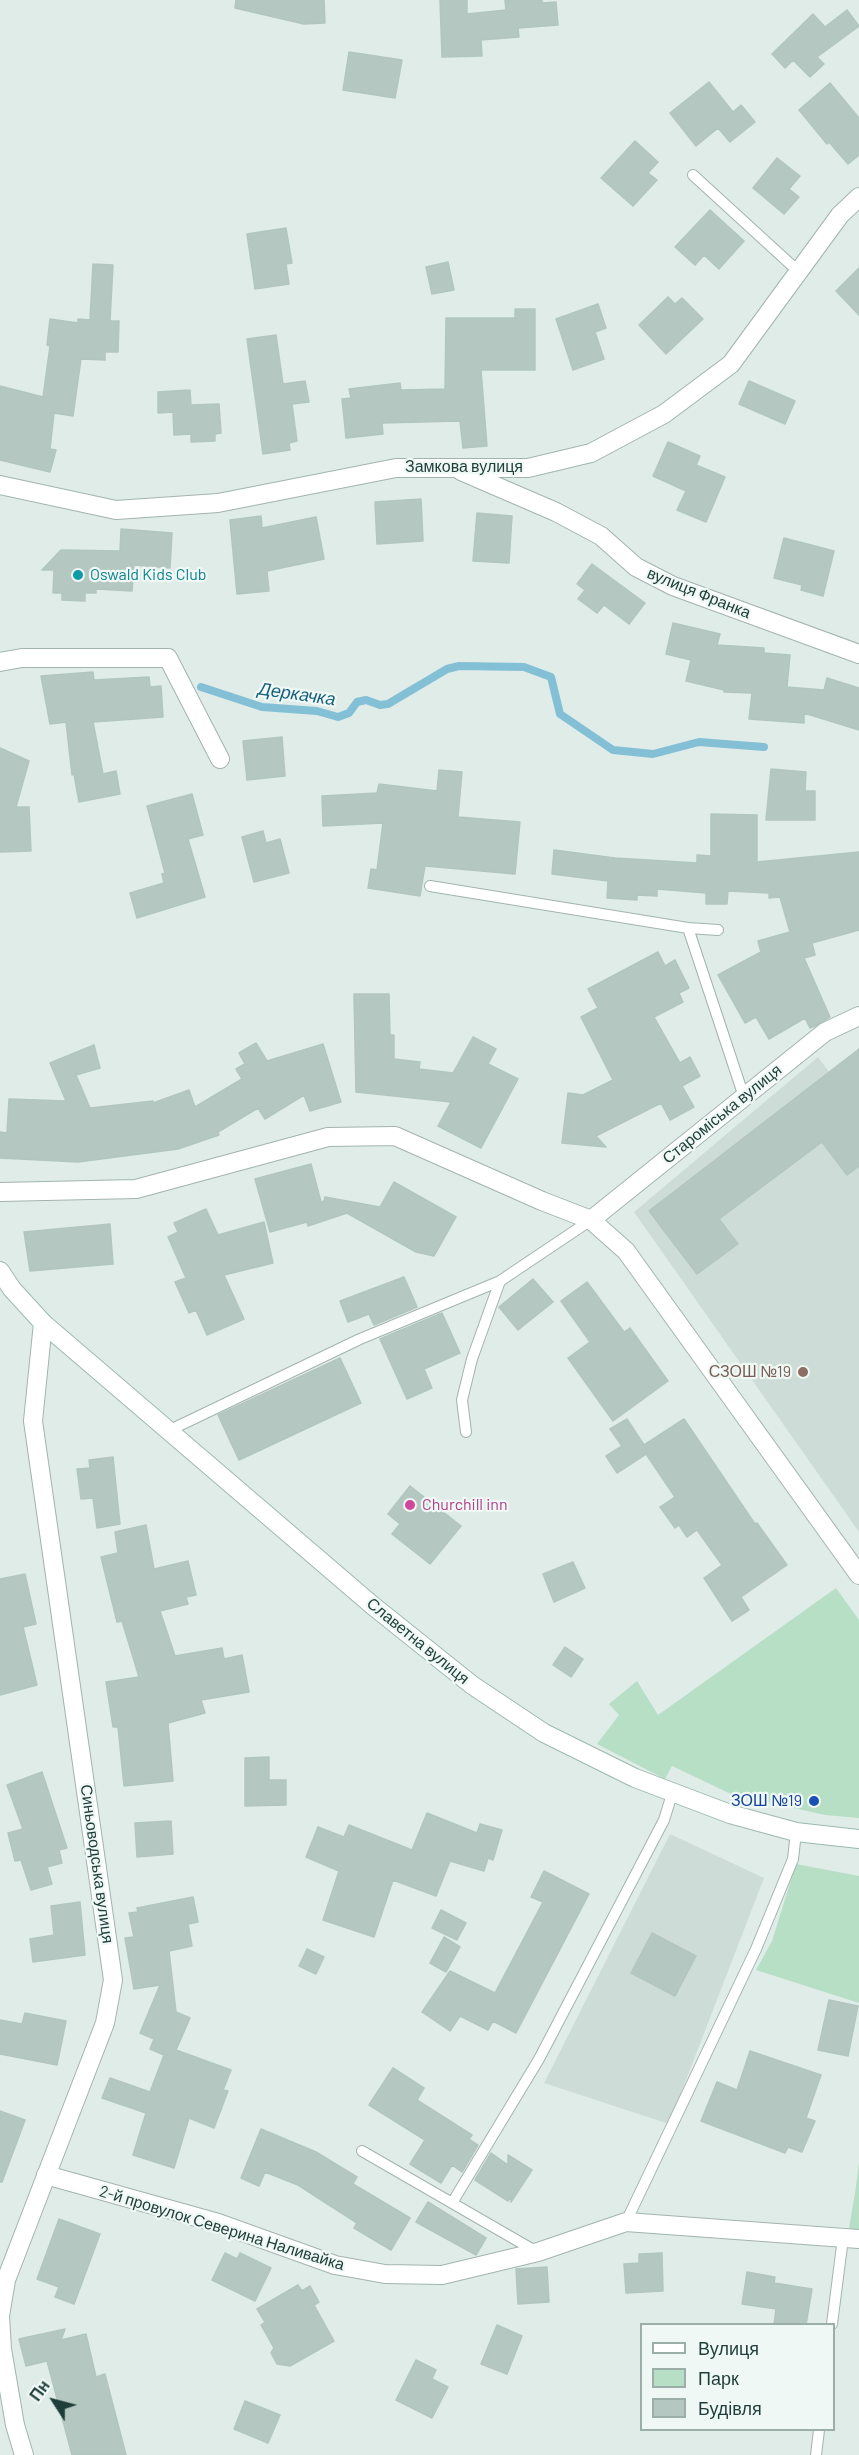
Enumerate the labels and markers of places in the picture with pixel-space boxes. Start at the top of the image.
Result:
place label: Oswald Kids Club [90,565,206,585]
marker: Oswald Kids Club [71,568,85,582]
place label: СЗОШ №19 [709,1362,791,1382]
marker: СЗОШ №19 [796,1365,810,1379]
place label: Churchill inn [422,1495,508,1515]
marker: Churchill inn [403,1498,417,1512]
place label: ЗОШ №19 [731,1791,802,1811]
marker: ЗОШ №19 [807,1794,821,1808]

